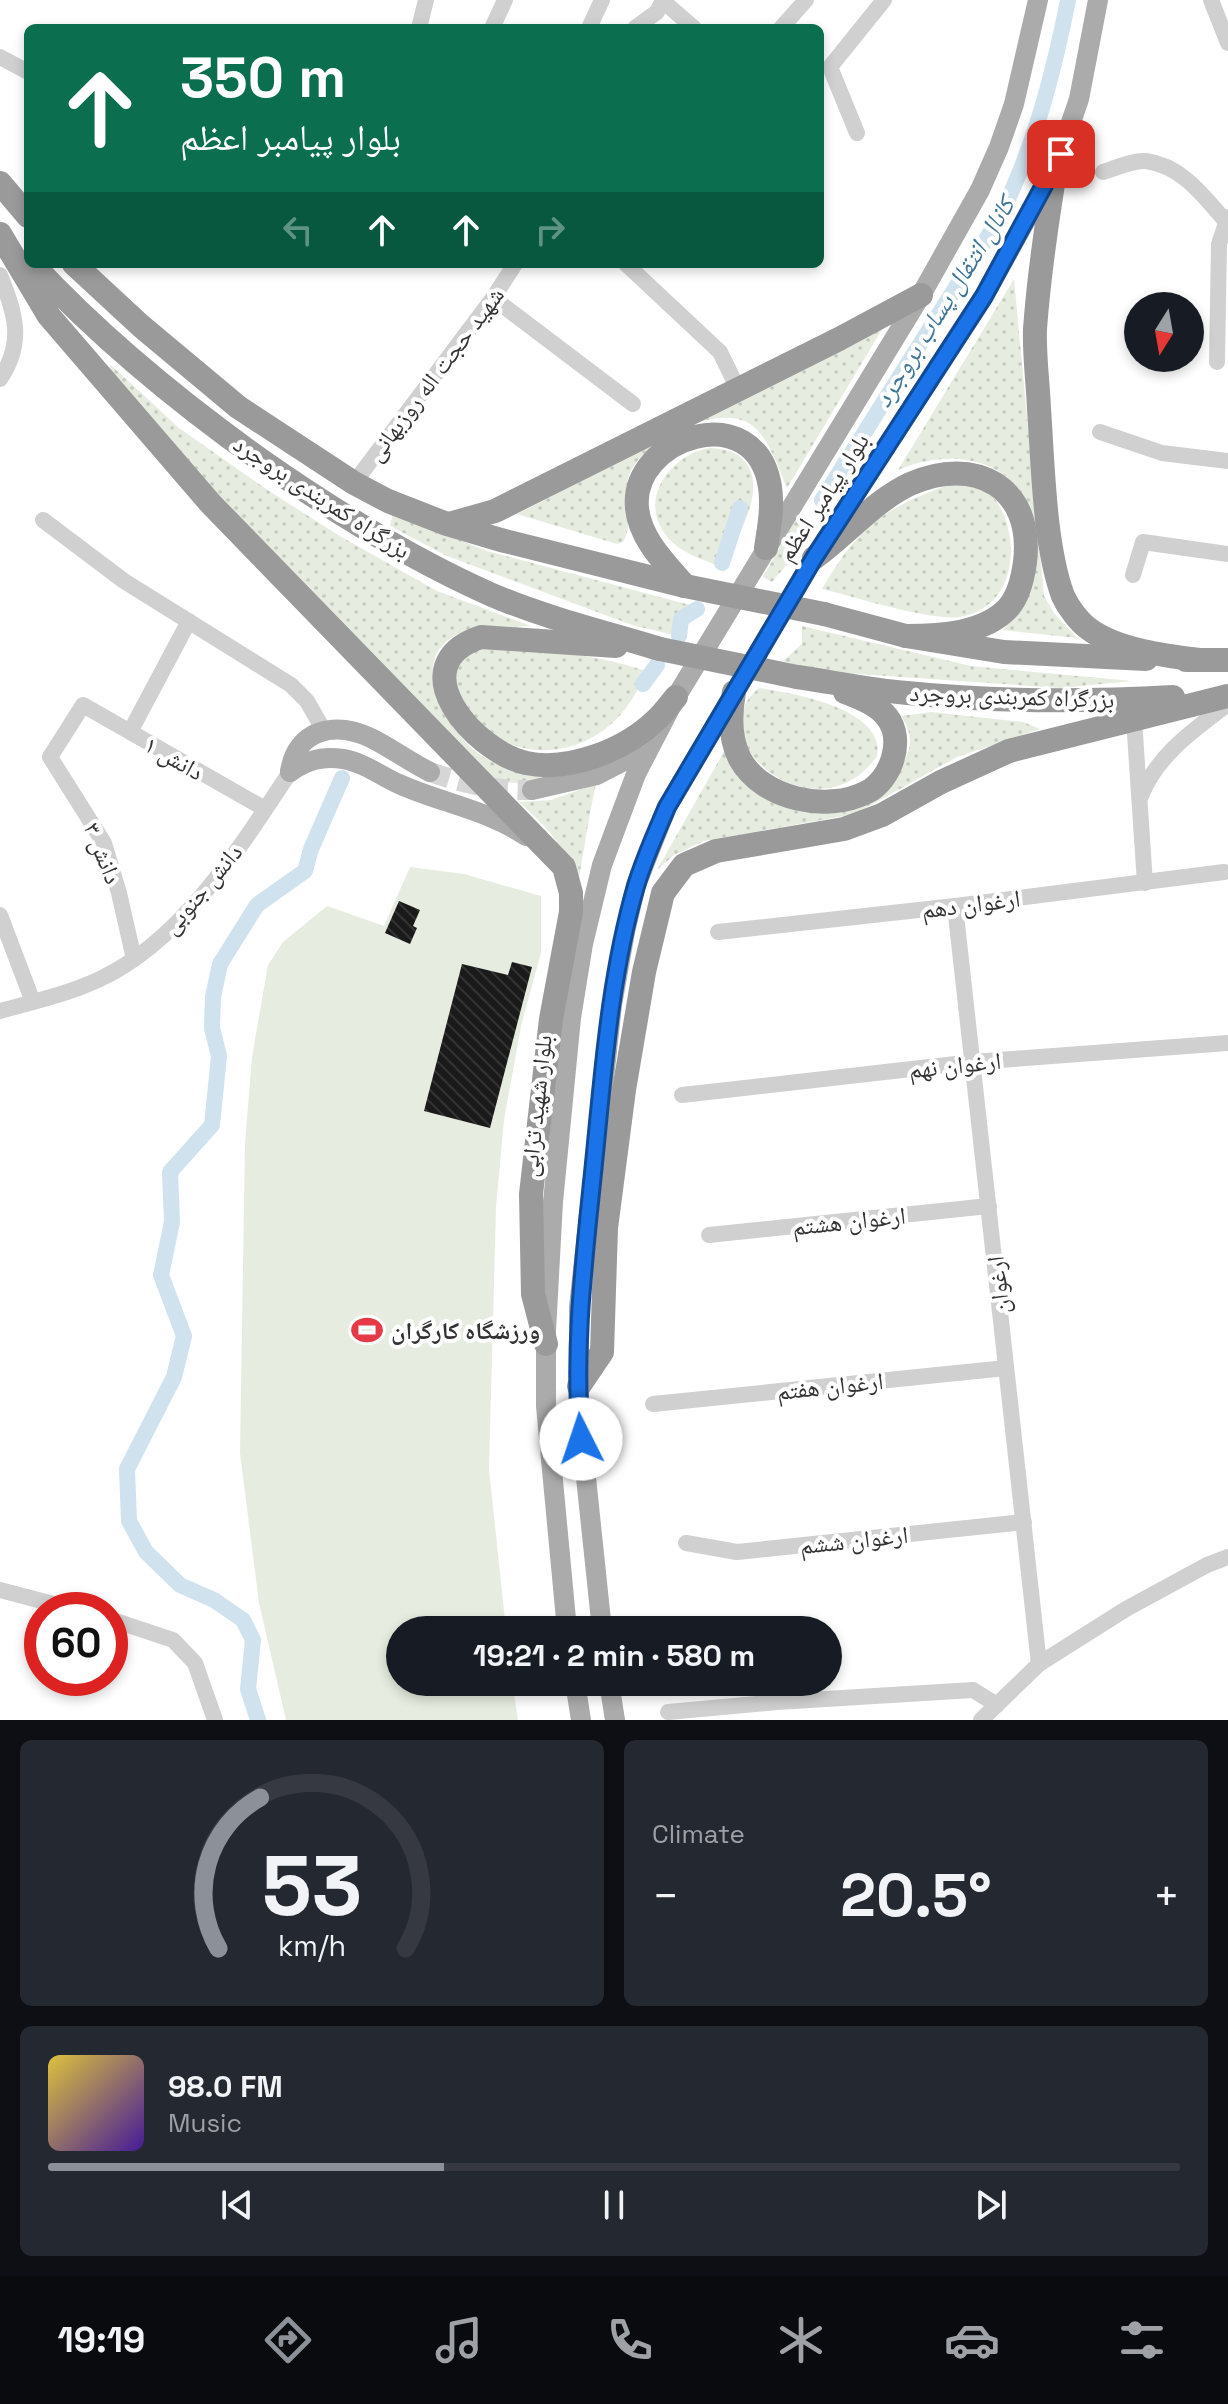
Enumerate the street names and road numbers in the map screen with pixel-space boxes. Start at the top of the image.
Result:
street label: شهید حجت اله روزبهانی [359,281,511,467]
street label: بلوار پیامبر اعظم [770,427,877,568]
street label: بزرگراه کمربندی بروجرد [228,428,416,566]
street label: بزرگراه کمربندی بروجرد [909,677,1115,715]
street label: دانش ۱ [139,729,209,787]
street label: دانش ۳ [77,818,129,888]
street label: دانش جنوبی [155,837,249,941]
street label: ارغوان دهم [920,883,1022,926]
street label: بلوار شهید ترابی [513,1033,559,1179]
street label: ارغوان نهم [907,1045,1003,1086]
street label: ارغوان هشتم [791,1200,907,1243]
street label: ارغوان [980,1254,1016,1316]
street label: ارغوان هفتم [775,1365,885,1408]
street label: ارغوان ششم [798,1519,910,1562]

